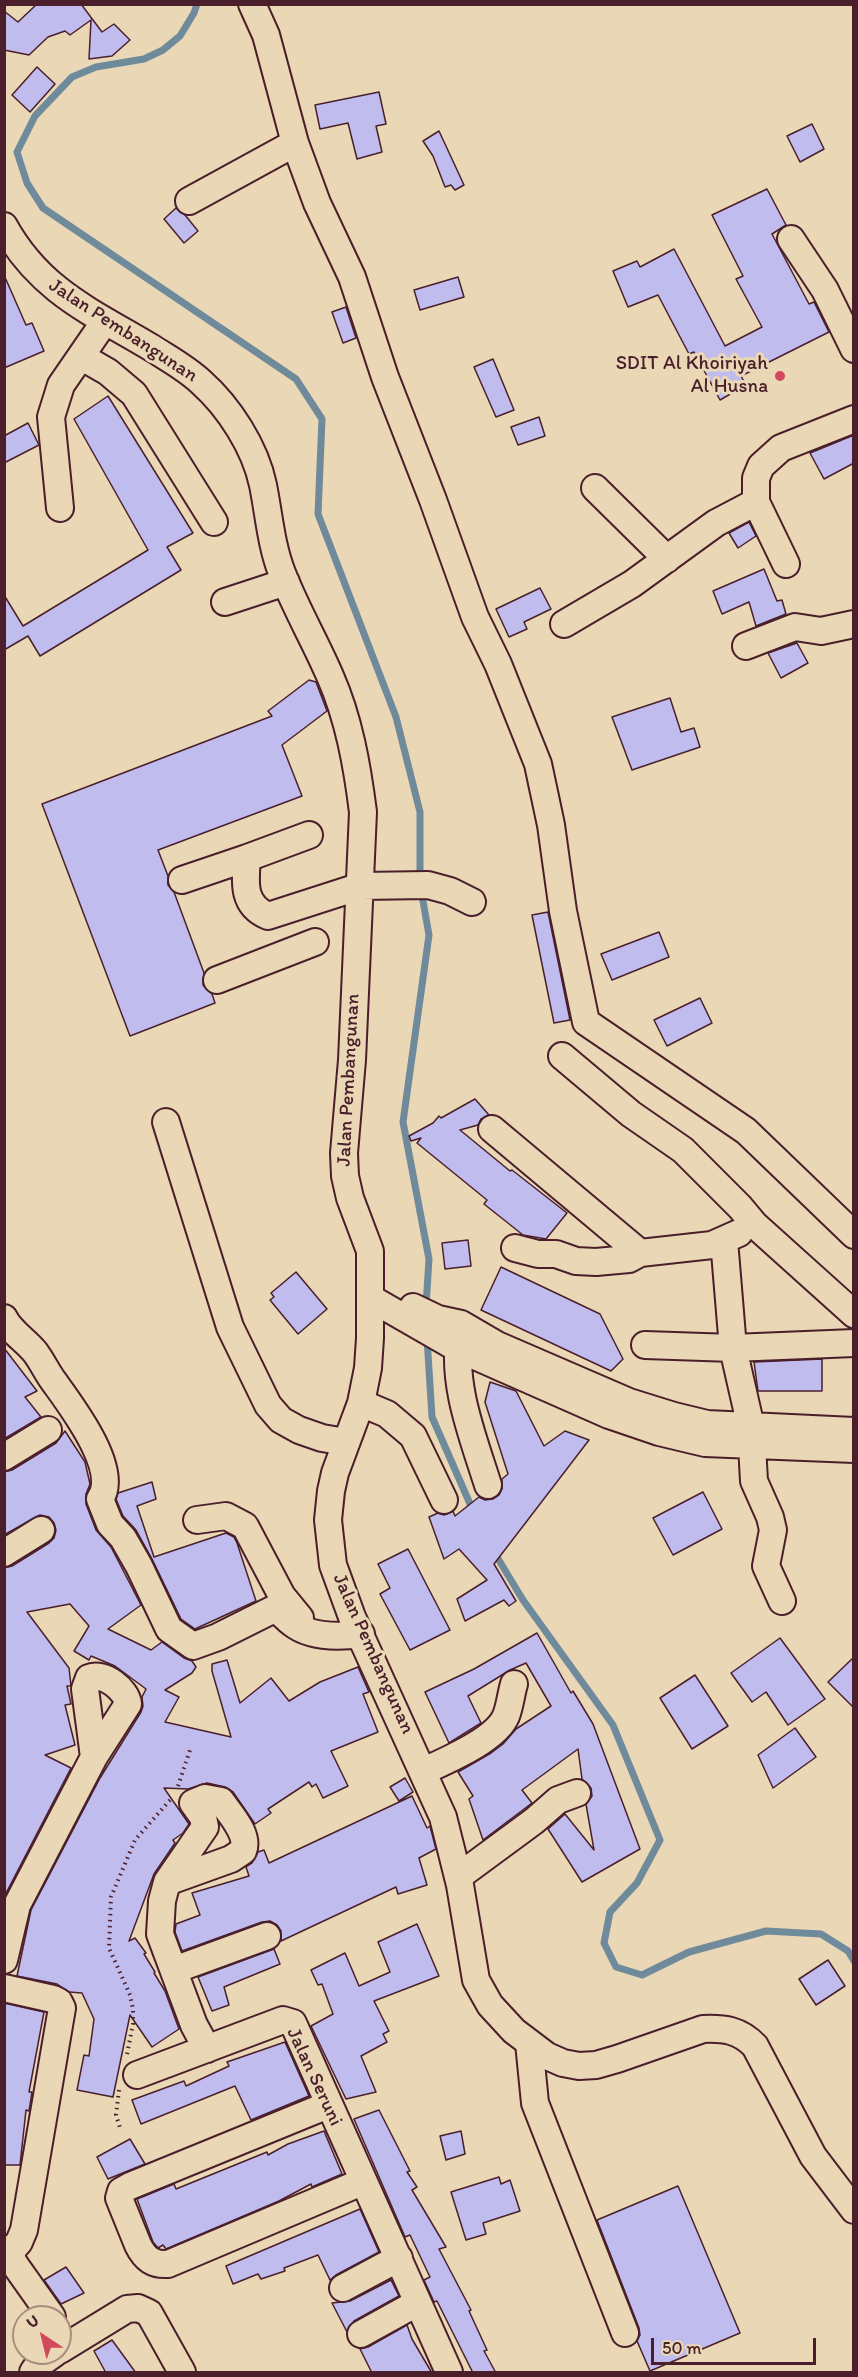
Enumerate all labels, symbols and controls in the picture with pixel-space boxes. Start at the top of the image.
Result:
street label: Jalan Pembangunan [44,274,202,388]
place label: SDIT Al Khoiriyah Al Husna [616,352,768,399]
marker: SDIT Al Khoiriyah Al Husna [773,369,787,383]
street label: Jalan Pembangunan [332,993,366,1167]
street label: Jalan Pembangunan [327,1570,419,1738]
street label: Jalan Seruni [281,2024,347,2130]
north arrow [12,2305,72,2365]
text: U [23,2311,42,2332]
scale bar [654,2326,819,2364]
text: 50 m [662,2337,702,2359]

